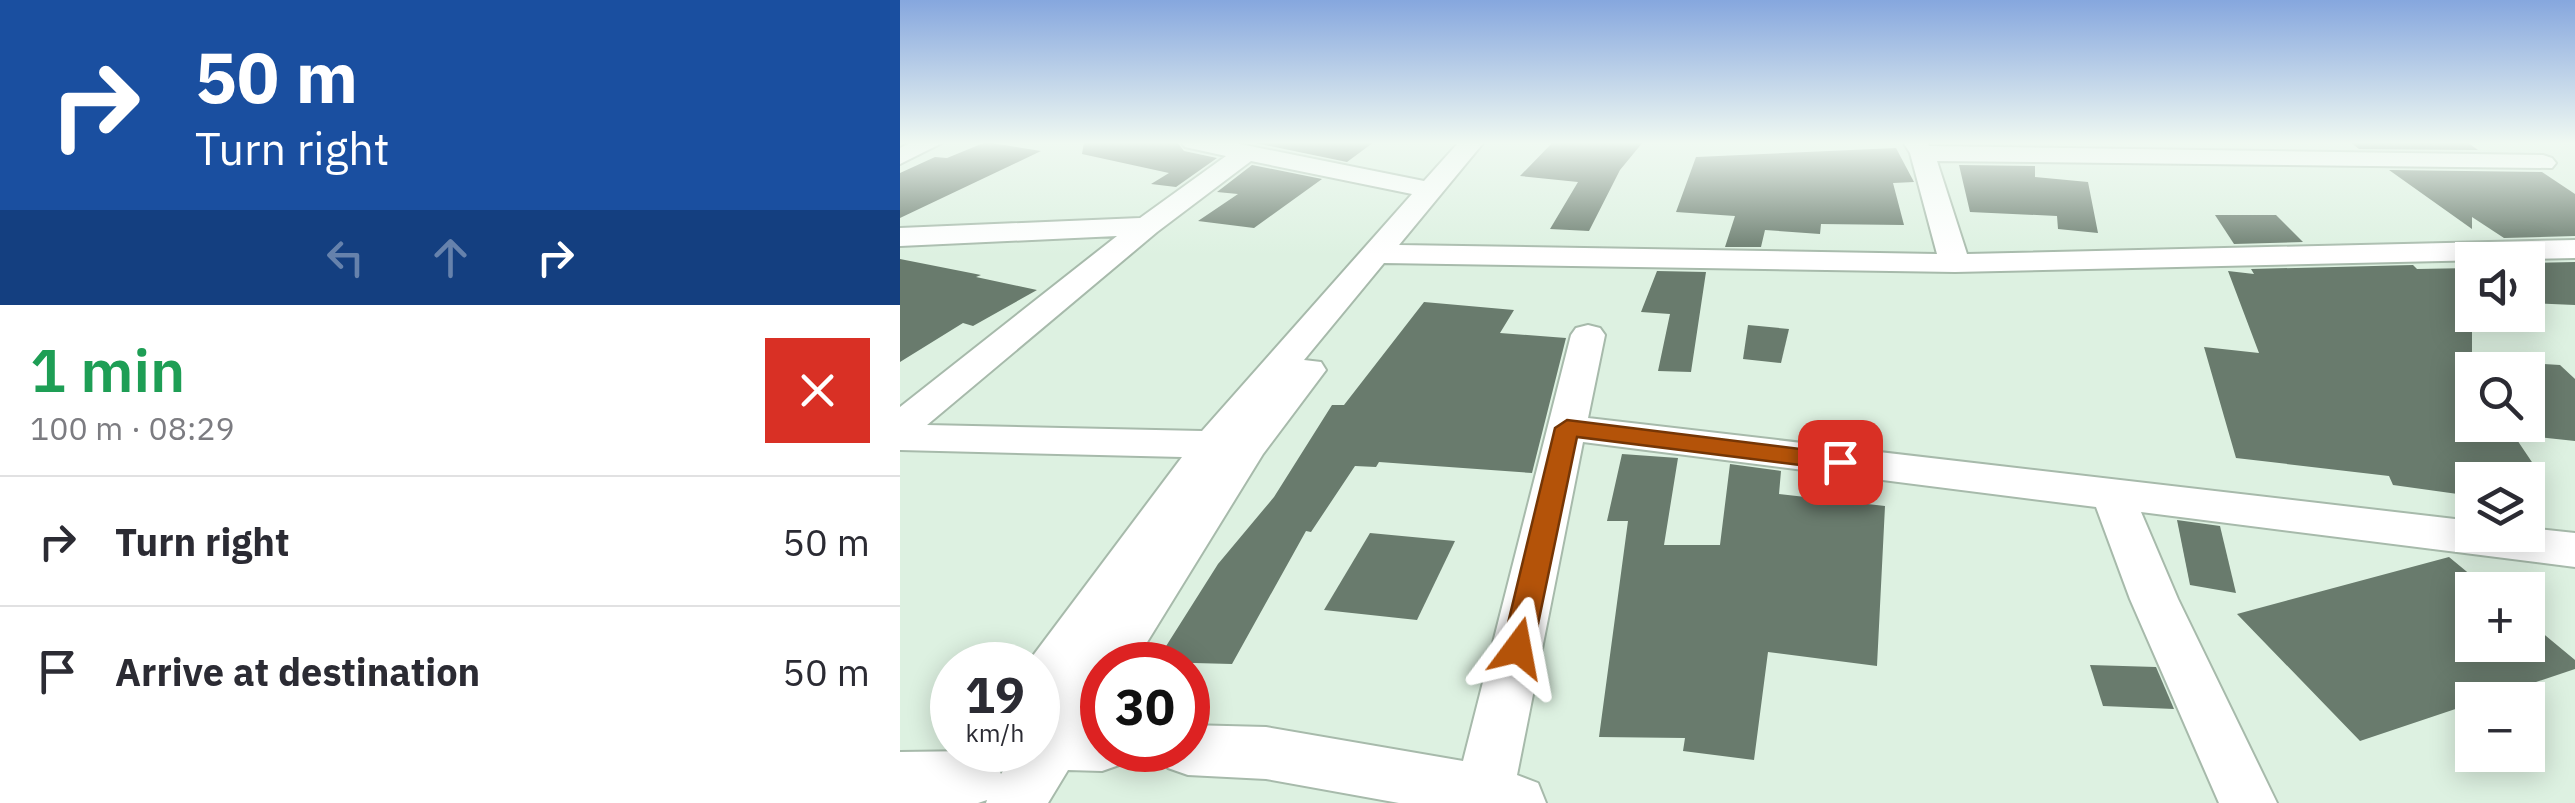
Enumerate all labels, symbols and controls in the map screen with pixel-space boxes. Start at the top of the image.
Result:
text: 50 m [195,31,358,122]
icon: right [30,40,160,170]
text: Turn right [195,119,390,177]
icon: left [318,230,373,285]
icon: ahead [423,230,478,285]
icon: right [528,230,583,285]
map controls [2455,242,2545,772]
button: sound [2455,242,2545,332]
text: 1 min [30,330,185,409]
button: close [765,338,870,443]
button: search [2455,352,2545,442]
text: 100 m · 08:29 [30,407,235,449]
pin [1798,420,1883,505]
icon: arrive [1813,435,1868,490]
button: layers [2455,462,2545,552]
icon: right [30,514,85,569]
text: Turn right [115,517,290,566]
text: 50 m [782,517,870,566]
button: + [2455,572,2545,662]
position arrow [1466,596,1570,700]
speed limit sign: 30 [1080,642,1210,772]
icon: arrive [30,644,85,699]
text: Arrive at destination [115,647,480,696]
text: 50 m [782,647,870,696]
text: 19 [965,662,1025,727]
button: − [2455,682,2545,772]
text: km/h [966,716,1024,749]

